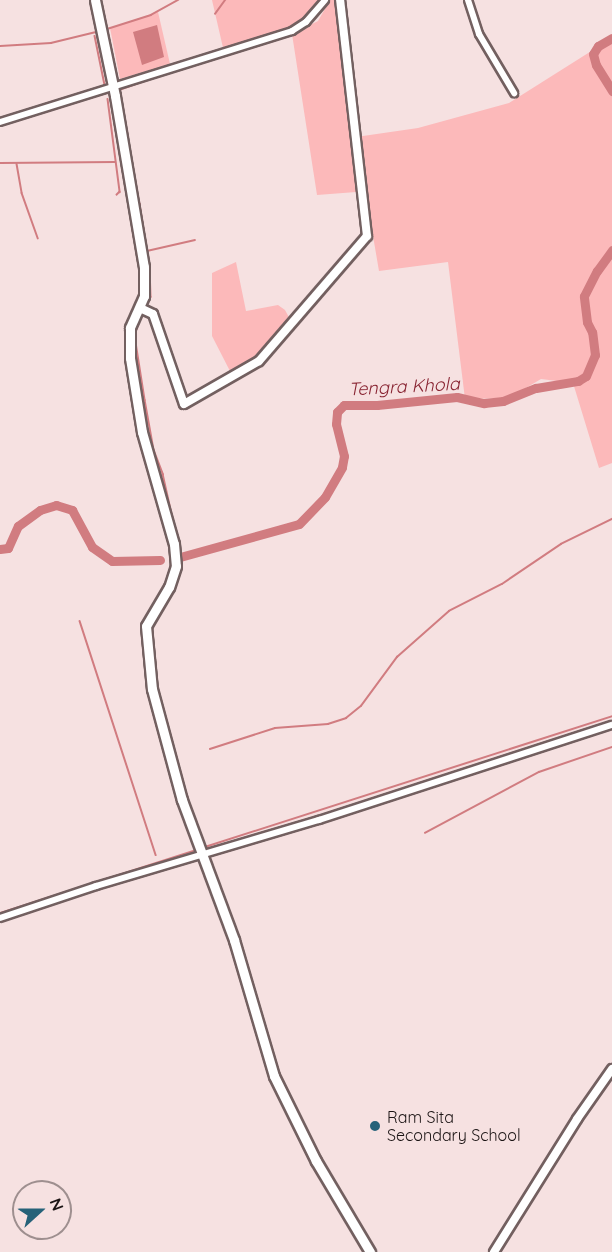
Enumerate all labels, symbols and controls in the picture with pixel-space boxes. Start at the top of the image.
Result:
water label: Tengra Khola [348,373,460,401]
place label: Ram Sita Secondary School [387,1107,521,1145]
marker: Ram Sita Secondary School [368,1119,382,1133]
north arrow [12,1180,72,1240]
text: N [45,1195,68,1213]

